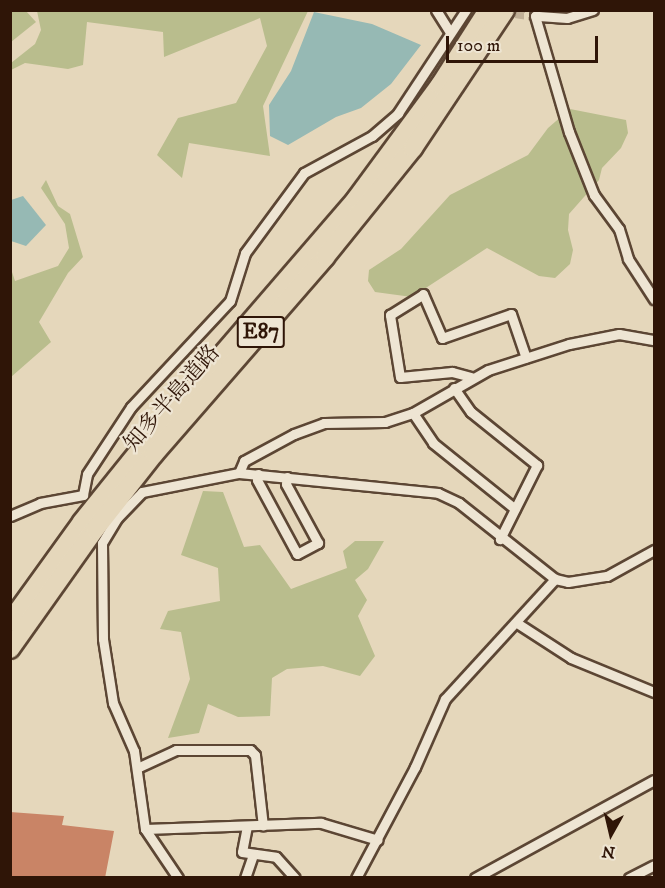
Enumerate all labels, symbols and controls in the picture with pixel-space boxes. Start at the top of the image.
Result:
scale bar [449,24,600,62]
text: 100 m [457,35,500,57]
road number: E87 [236,314,286,350]
street label: 知多半島道路 [119,340,225,456]
north arrow [581,804,641,864]
text: N [601,841,616,863]

